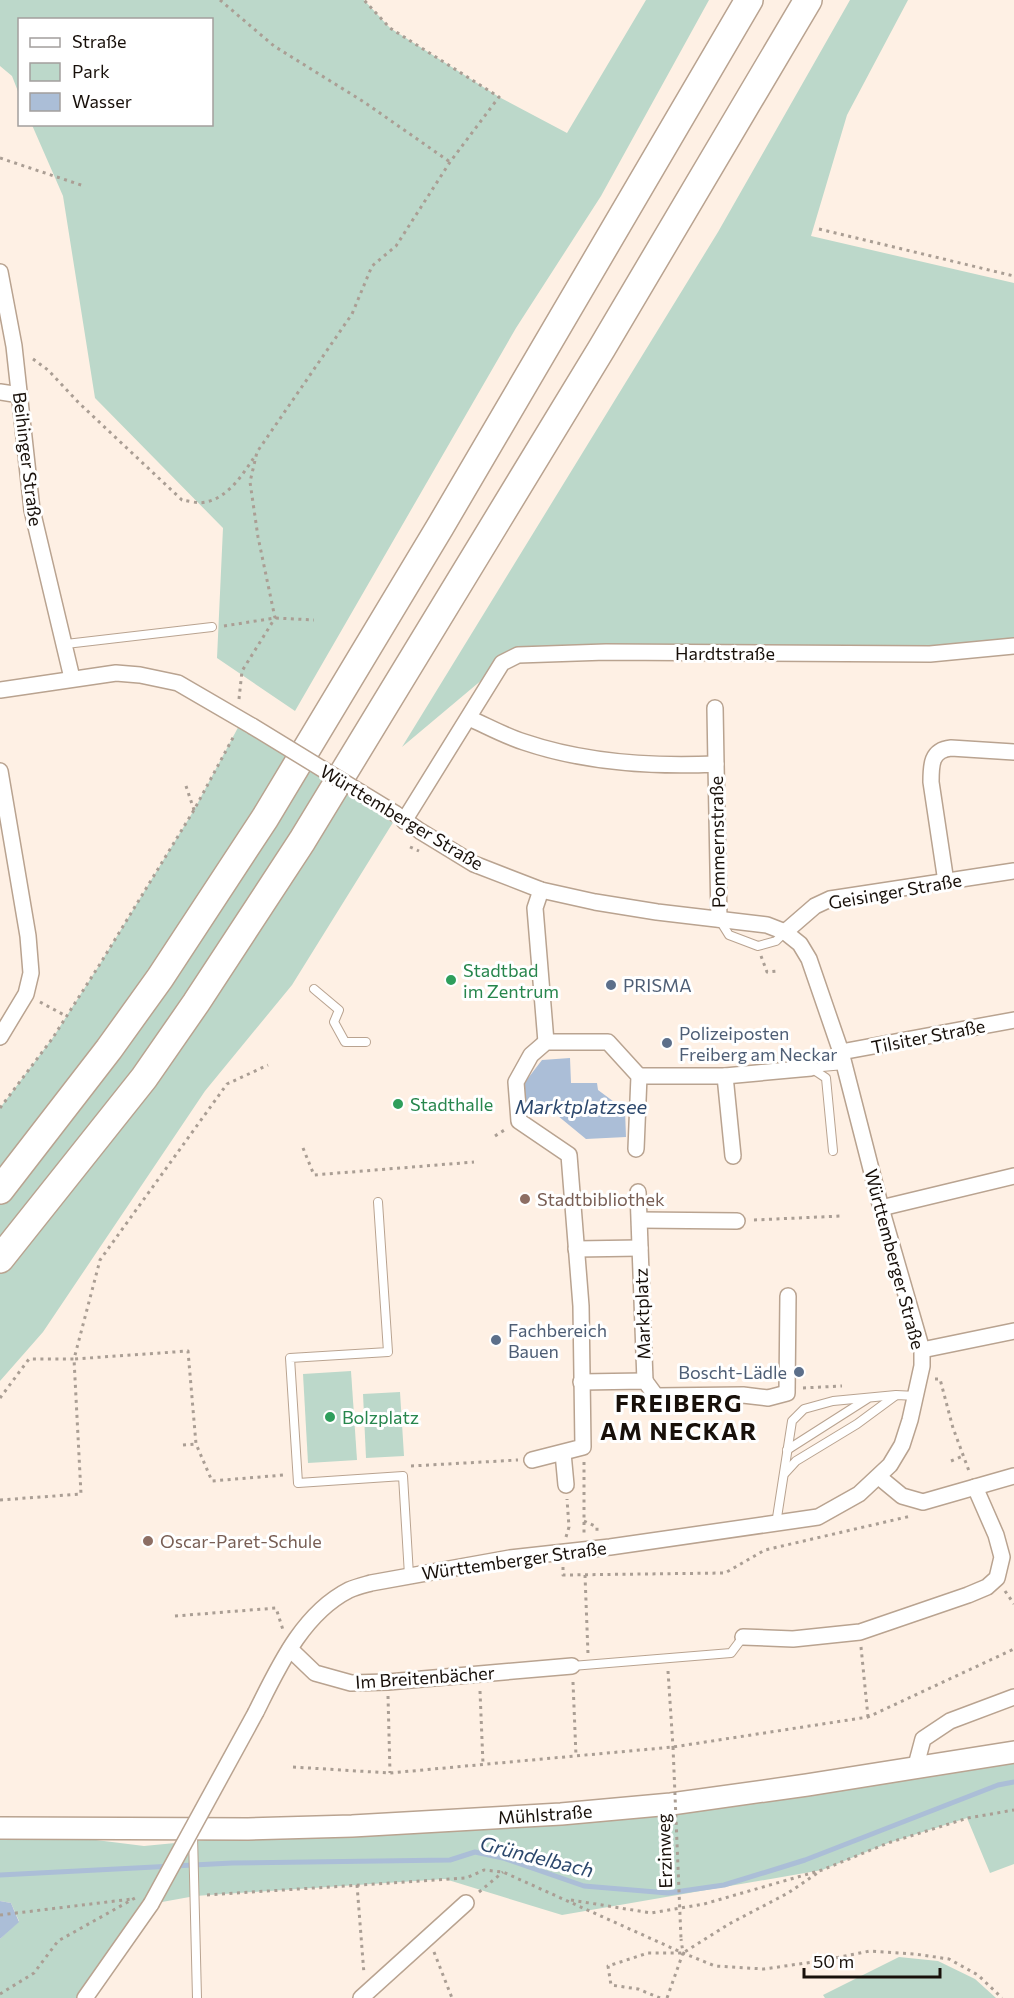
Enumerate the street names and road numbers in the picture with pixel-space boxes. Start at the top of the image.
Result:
street label: Beihinger Straße [9,391,47,527]
street label: Hardtstraße [675,642,775,664]
street label: Württemberger Straße [317,760,487,874]
street label: Pommernstraße [705,776,729,908]
street label: Geisinger Straße [827,868,963,914]
street label: Tilsiter Straße [869,1014,987,1058]
street label: Württemberger Straße [860,1166,930,1352]
street label: Marktplatz [629,1268,655,1360]
street label: Württemberger Straße [420,1536,608,1584]
street label: Im Breitenbächer [355,1661,495,1693]
street label: Mühlstraße [497,1800,593,1828]
street label: Erzinweg [652,1813,676,1889]

